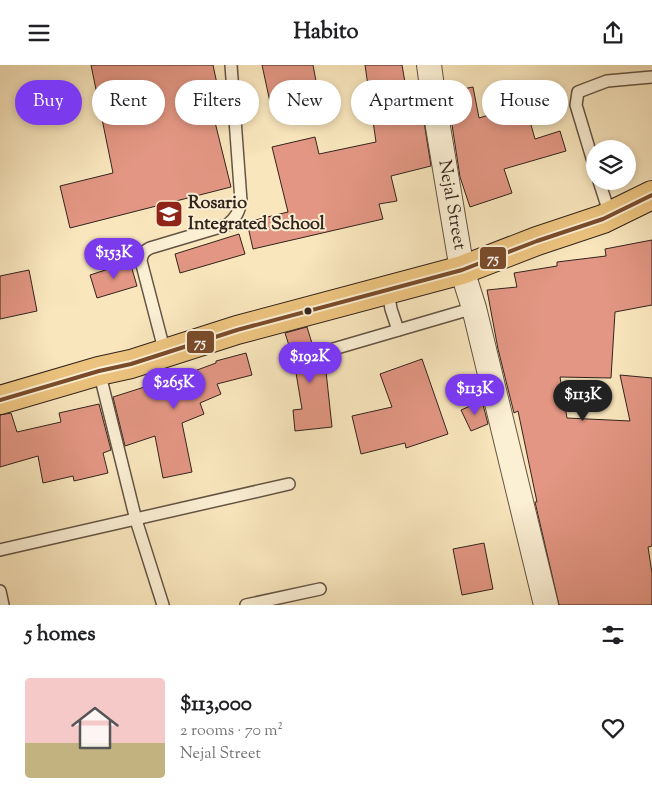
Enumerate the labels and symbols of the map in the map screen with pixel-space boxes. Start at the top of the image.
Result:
street label: Nejal Street [430,158,472,252]
place label: Rosario Integrated School [188,191,326,238]
school or university icon: Rosario Integrated School [154,199,184,229]
pin: $153K [79,237,149,280]
line badge: 75 [479,246,507,270]
text: 75 [487,250,499,270]
unlabelled marker [303,306,313,316]
line badge: 75 [186,330,215,354]
text: 75 [194,334,206,354]
pin: $192K [275,341,345,384]
pin: $265K [139,367,209,410]
pin: $113K [440,373,510,416]
pin: $113K [548,379,618,422]

